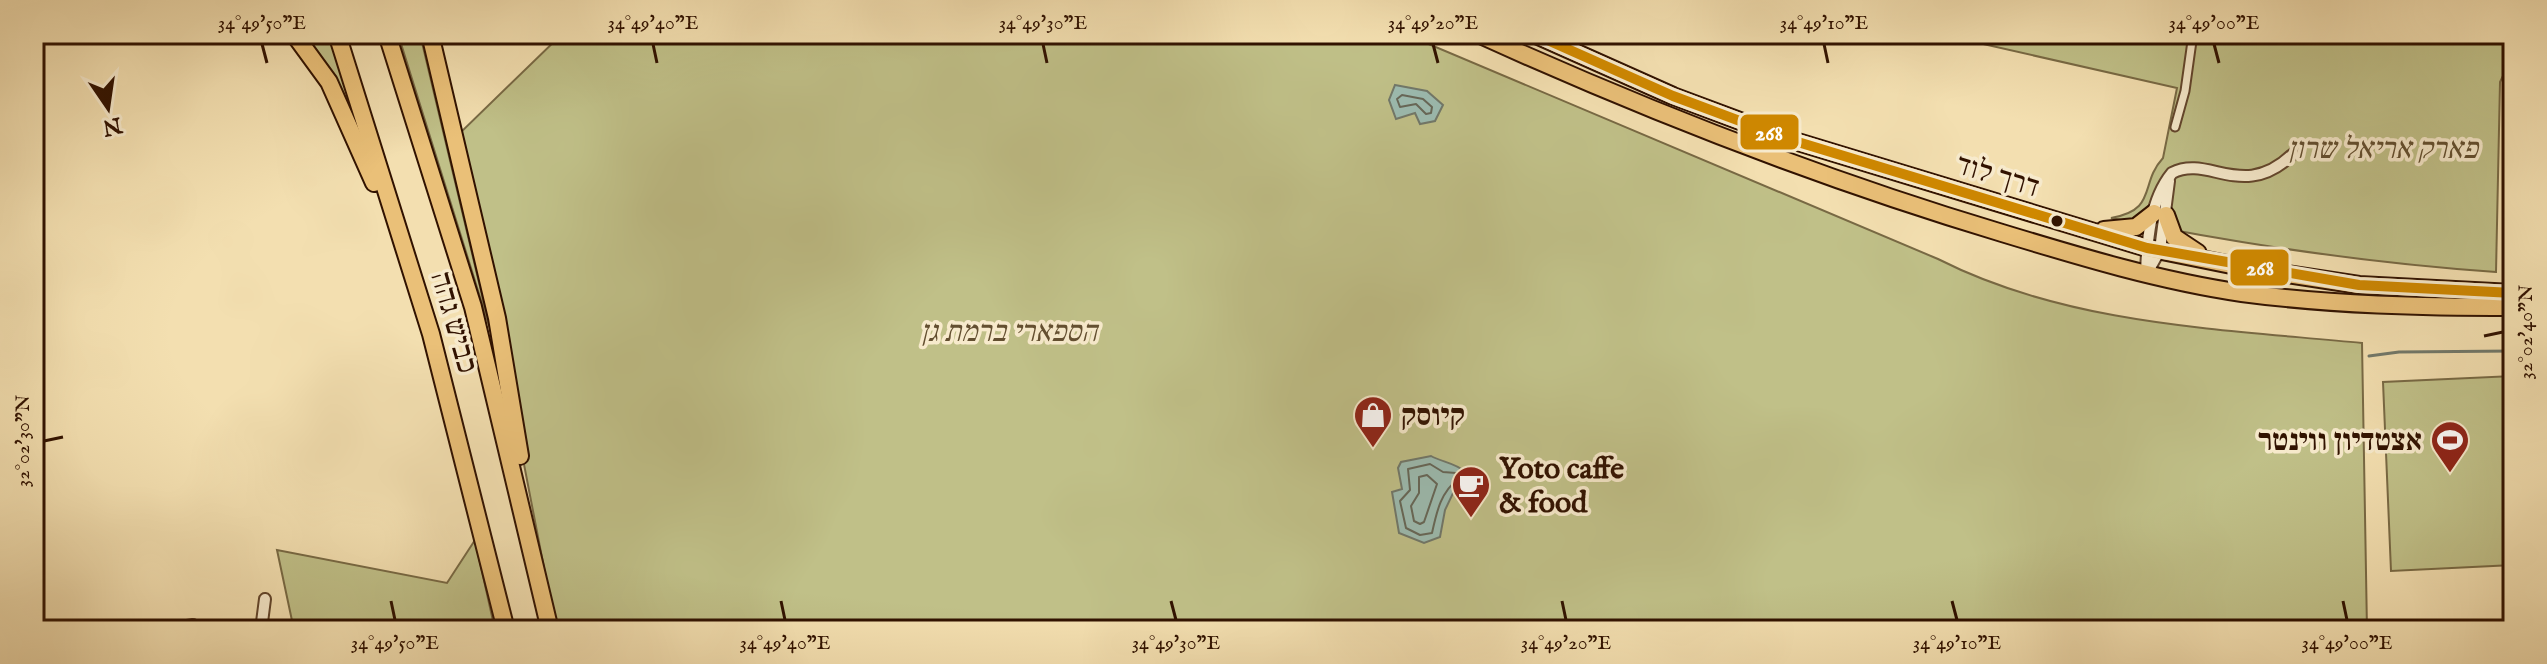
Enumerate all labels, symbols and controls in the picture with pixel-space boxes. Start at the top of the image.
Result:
text: 34°49'50"E [218,11,306,36]
text: 34°49'40"E [607,11,699,36]
text: 34°49'30"E [999,11,1088,36]
text: 34°49'20"E [1388,11,1478,36]
text: 34°49'10"E [1780,11,1868,36]
text: 34°49'00"E [2168,11,2260,36]
north arrow [68,68,148,148]
text: N [100,110,125,141]
line badge: 268 [1739,113,1800,151]
text: 268 [1755,120,1783,148]
park label: פארק אריאל שרון [2288,131,2480,169]
street label: דרך לוד [1951,146,2044,207]
unlabelled marker [2049,213,2065,229]
line badge: 268 [2229,248,2290,287]
text: 268 [2246,255,2274,283]
street label: כביש גהה [420,267,486,378]
text: 32°02'40"N [2514,285,2539,379]
park label: הספארי ברמת גן [921,314,1100,352]
shop icon: קיוסק [1352,394,1394,449]
text: 32°02'30"N [11,395,36,487]
place label: קיוסק [1401,398,1465,436]
sports icon: אצטדיון ווינטר [2429,419,2471,474]
place label: אצטדיון ווינטר [2258,423,2422,461]
place label: Yoto caffe & food [1499,451,1624,523]
cafe icon: Yoto caffe & food [1450,464,1492,519]
text: 34°49'50"E [351,631,439,656]
text: 34°49'40"E [739,631,831,656]
text: 34°49'30"E [1132,631,1221,656]
text: 34°49'20"E [1521,631,1611,656]
text: 34°49'10"E [1913,631,2001,656]
text: 34°49'00"E [2301,631,2393,656]

